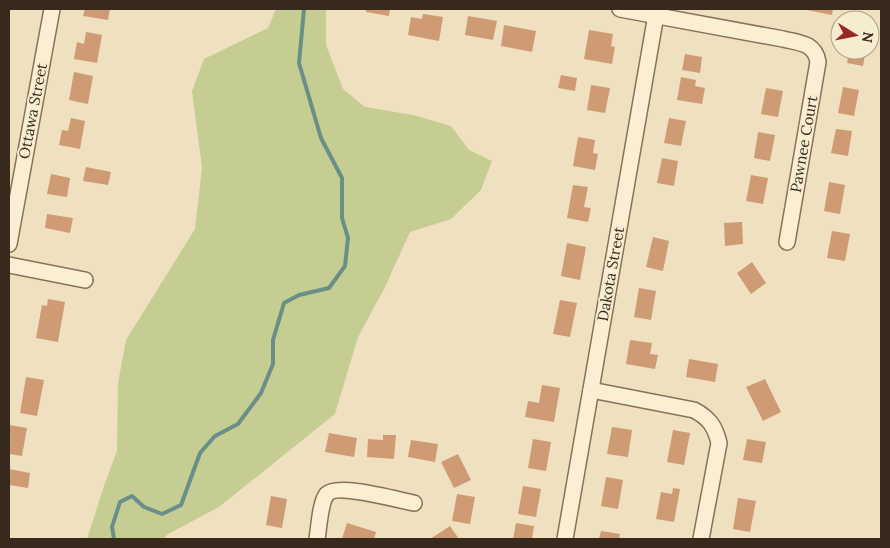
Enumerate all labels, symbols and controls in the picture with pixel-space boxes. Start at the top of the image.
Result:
north arrow [830,10,880,60]
text: N [858,30,878,44]
street label: Ottawa Street [14,61,51,160]
street label: Pawnee Court [786,94,821,194]
street label: Dakota Street [593,225,628,323]

